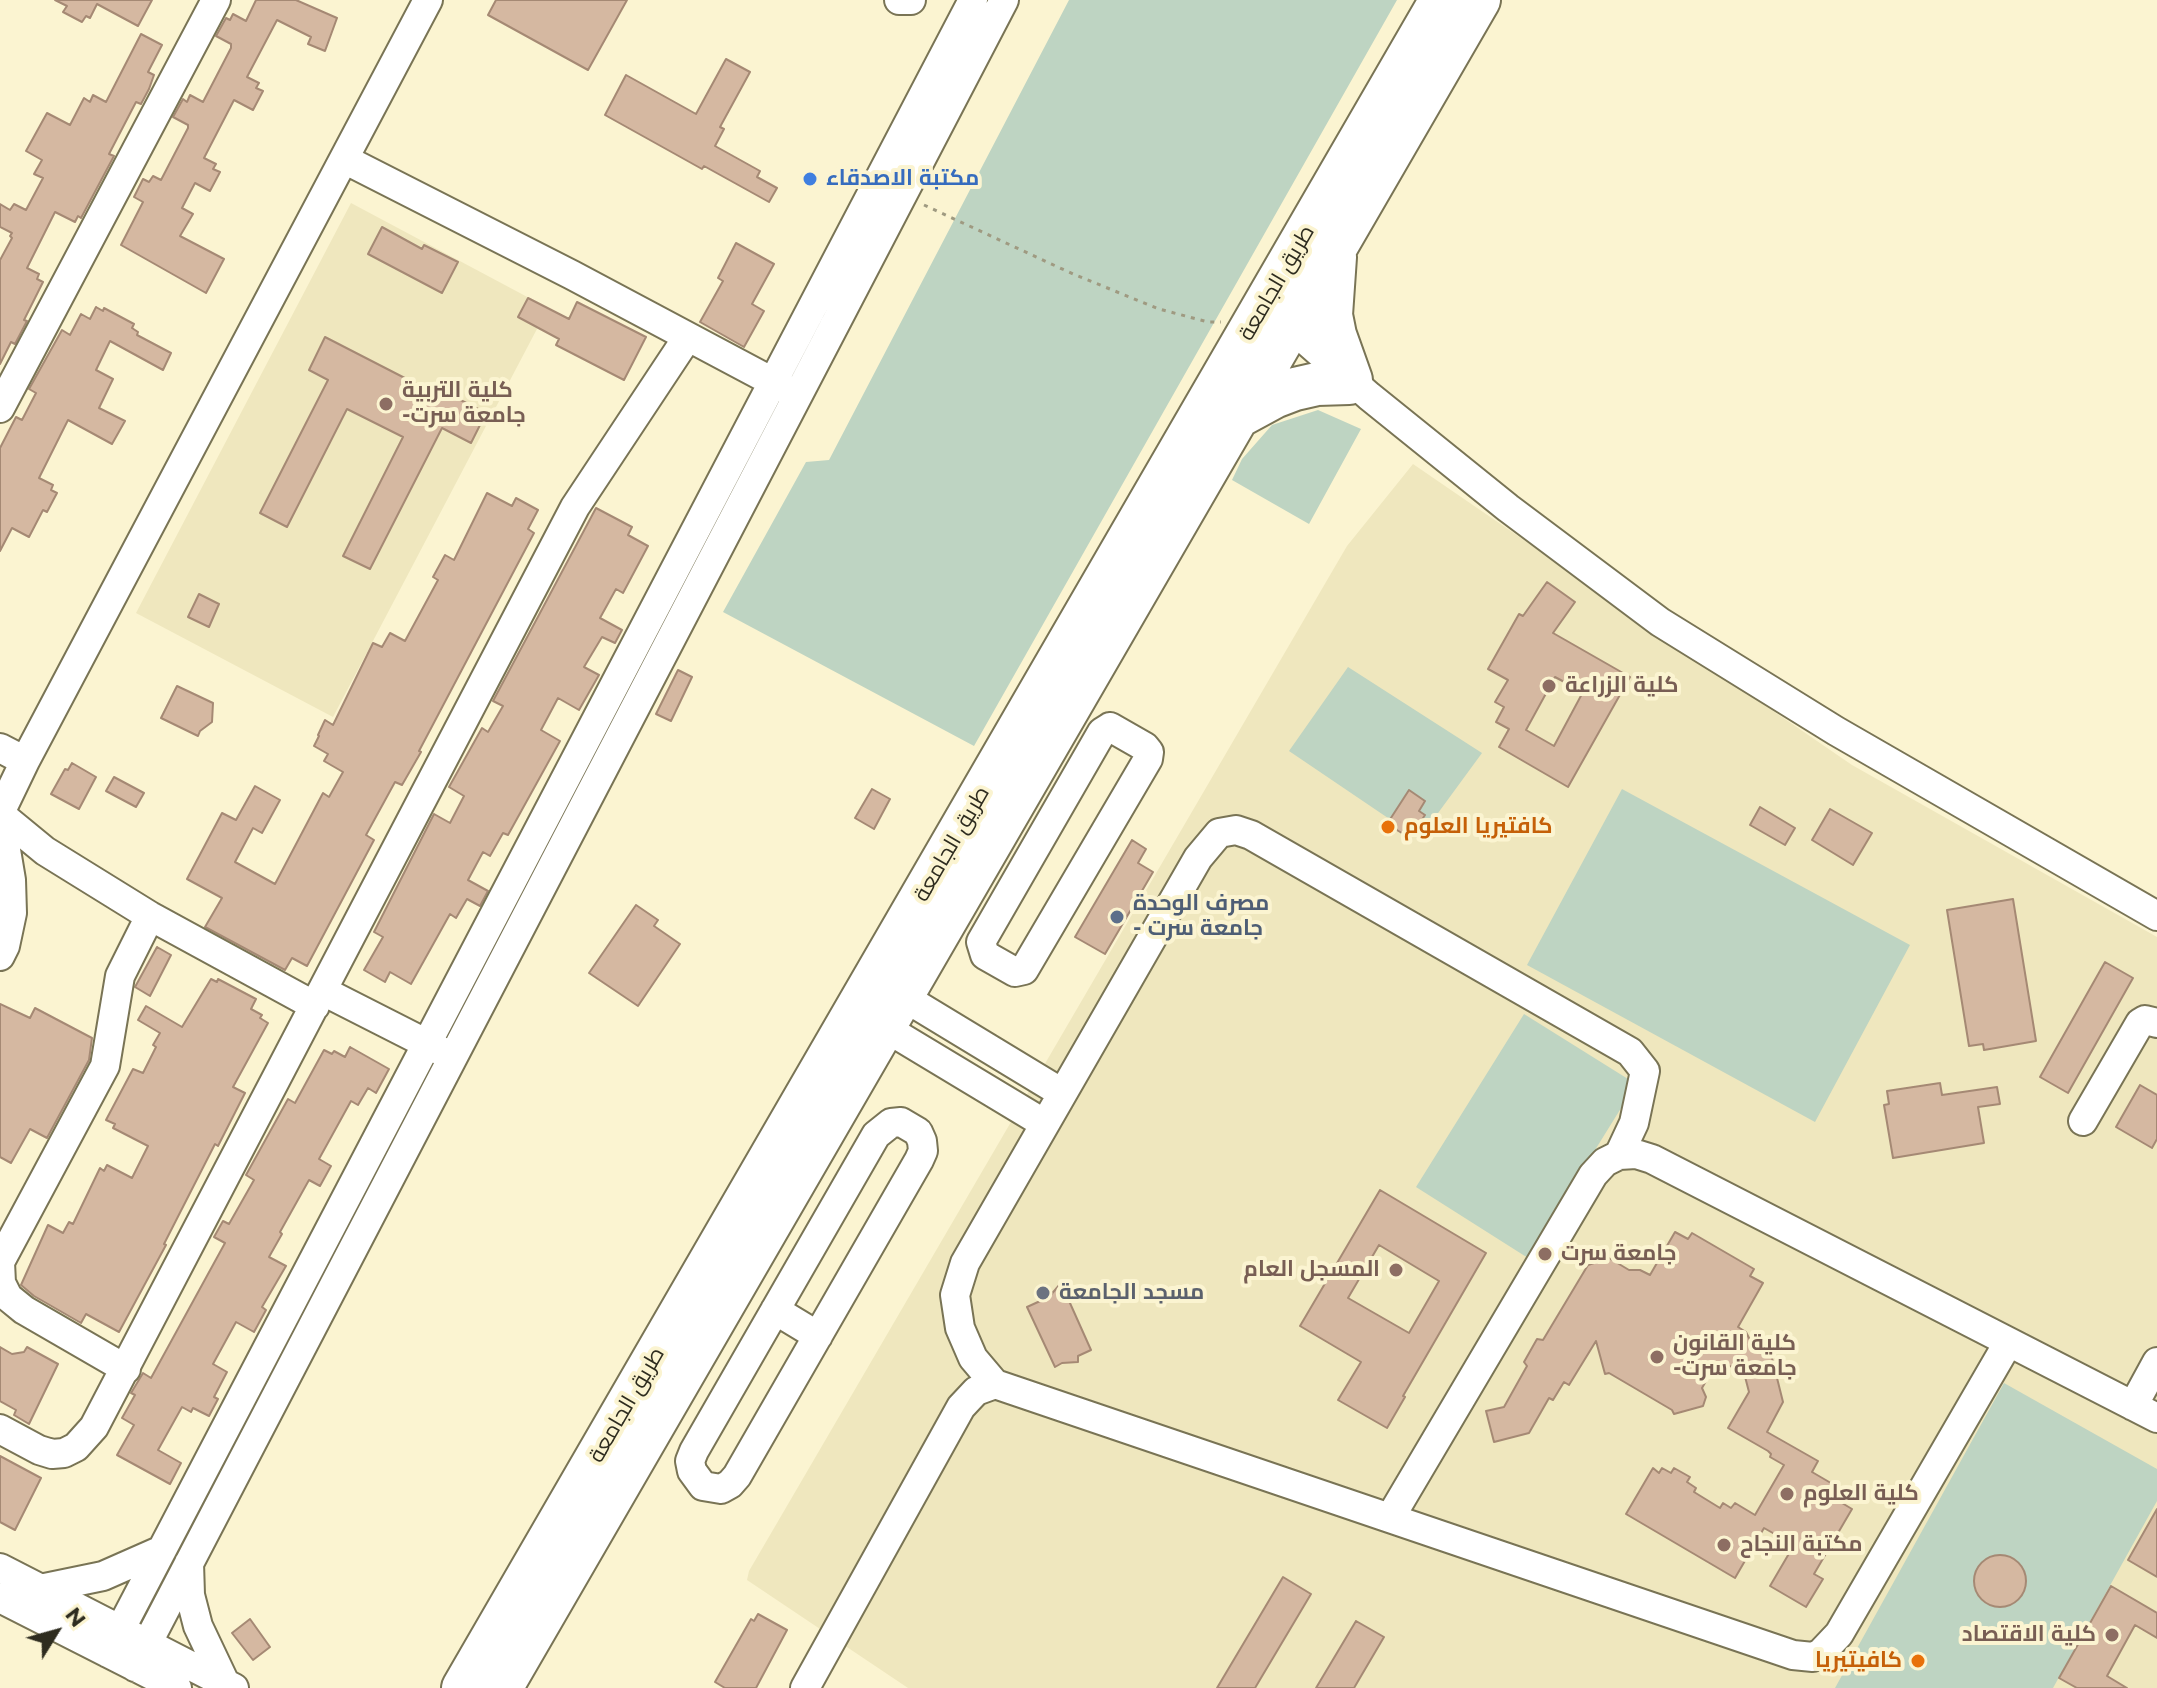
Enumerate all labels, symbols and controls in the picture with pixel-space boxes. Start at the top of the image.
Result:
place label: مكتبة الاصدقاء [826,166,979,192]
marker: مكتبة الاصدقاء [801,170,819,188]
street label: طريق الجامعة [1233,221,1321,345]
place label: كلية التربية -جامعة سرت [402,378,526,430]
marker: كلية التربية -جامعة سرت [377,395,395,413]
place label: كلية الزراعة [1565,673,1678,699]
marker: كلية الزراعة [1540,677,1558,695]
street label: طريق الجامعة [908,782,996,906]
place label: كافتيريا العلوم [1404,814,1553,840]
marker: كافتيريا العلوم [1379,818,1397,836]
place label: مصرف الوحدة - جامعة سرت [1133,891,1269,942]
marker: مصرف الوحدة - جامعة سرت [1108,908,1126,926]
place label: جامعة سرت [1561,1241,1676,1267]
marker: جامعة سرت [1536,1245,1554,1263]
place label: المسجل العام [1243,1257,1380,1283]
marker: المسجل العام [1387,1261,1405,1279]
place label: مسجد الجامعة [1059,1280,1204,1306]
marker: مسجد الجامعة [1034,1284,1052,1302]
place label: كلية القانون -جامعة سرت [1673,1331,1797,1382]
street label: طريق الجامعة [583,1343,671,1467]
marker: كلية القانون -جامعة سرت [1648,1348,1666,1366]
place label: كلية العلوم [1803,1481,1919,1507]
marker: كلية العلوم [1778,1485,1796,1503]
place label: مكتبة النجاح [1740,1532,1862,1558]
marker: مكتبة النجاح [1715,1536,1733,1554]
north arrow [16,1592,96,1672]
text: N [59,1602,92,1632]
place label: كلية الاقتصاد [1962,1622,2096,1648]
marker: كلية الاقتصاد [2103,1626,2121,1644]
place label: كافيتيريا [1815,1648,1902,1674]
marker: كافيتيريا [1909,1652,1927,1670]

